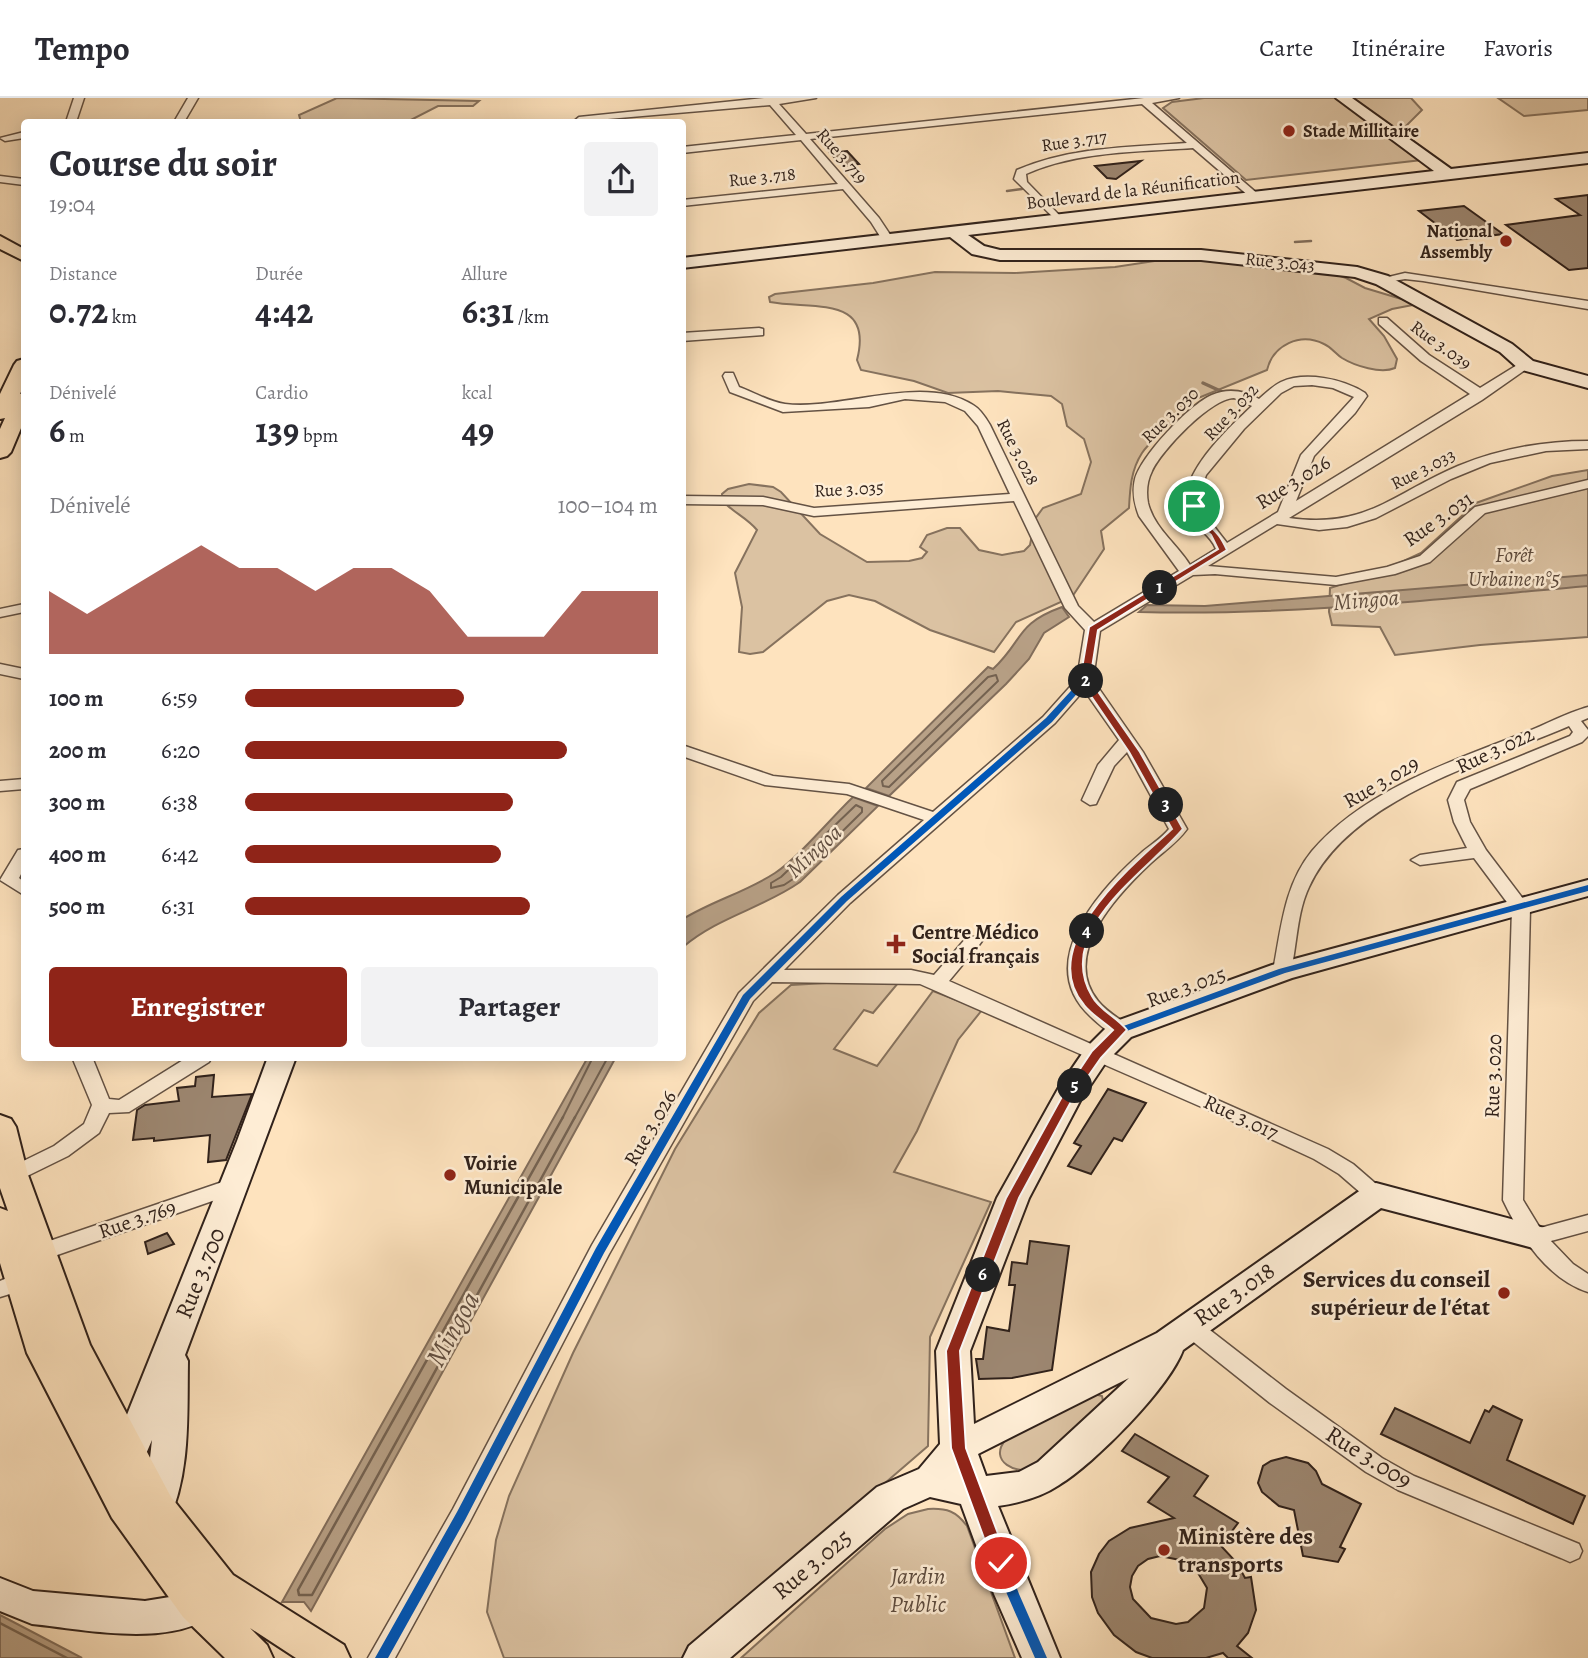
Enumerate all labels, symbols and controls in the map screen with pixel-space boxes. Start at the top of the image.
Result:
text: Tempo [35,26,130,71]
text: Carte [1259,32,1313,64]
text: Itinéraire [1351,32,1445,64]
text: Favoris [1483,32,1553,64]
place label: Stade Millitaire [1303,119,1419,143]
street label: Rue 3.719 [811,123,873,189]
marker: Stade Millitaire [1281,123,1297,139]
street label: Rue 3.717 [1040,124,1109,157]
text: Course du soir [49,137,277,189]
button: share [584,142,658,216]
street label: Rue 3.718 [727,162,797,192]
street label: Boulevard de la Réunification [1025,165,1241,215]
text: 19:04 [49,189,95,220]
place label: National Assembly [1419,219,1493,264]
marker: National Assembly [1498,233,1514,249]
street label: Rue 3.043 [1244,246,1316,278]
text: Distance [49,261,117,287]
text: Durée [255,261,303,287]
text: Allure [462,261,508,287]
text: 0.72 [49,287,108,335]
text: 4:42 [255,287,313,335]
text: 6:31 [462,287,514,335]
text: km [108,304,137,330]
text: /km [514,304,549,330]
street label: Rue 3.039 [1406,315,1476,375]
street label: Rue 3.032 [1198,378,1264,446]
text: Dénivelé [49,380,116,406]
text: Cardio [255,380,308,406]
text: kcal [462,380,492,406]
street label: Rue 3.030 [1136,382,1204,448]
text: 6 [49,406,65,454]
text: 139 [255,406,299,454]
text: 49 [462,406,494,454]
street label: Rue 3.028 [991,415,1045,489]
text: m [65,423,85,449]
text: bpm [299,423,338,449]
street label: Rue 3.033 [1387,443,1459,495]
street label: Rue 3.026 [1250,448,1336,516]
street label: Rue 3.035 [814,475,884,503]
pin [1164,476,1224,536]
street label: Rue 3.031 [1397,485,1479,553]
icon: arrive [1175,487,1213,525]
text: Dénivelé [49,490,131,521]
text: 100–104 m [557,490,658,521]
park label: Forêt Urbaine n°5 [1468,541,1560,593]
pin: 1 [1142,570,1178,606]
text: 1 [1156,574,1163,600]
water label: Mingoa [1332,582,1401,618]
pin: 2 [1068,664,1104,698]
text: 2 [1081,667,1090,693]
text: 100 m [49,683,104,714]
text: 6:59 [161,683,197,714]
street label: Rue 3.022 [1451,720,1539,780]
text: 200 m [49,735,107,766]
text: 6:20 [161,735,200,766]
street label: Rue 3.029 [1338,749,1424,815]
text: 300 m [49,787,105,818]
text: 6:38 [161,787,198,818]
pin: 3 [1148,788,1184,822]
text: 3 [1161,791,1170,817]
water label: Mingoa [779,817,849,885]
text: 400 m [49,839,106,870]
text: 6:42 [161,839,198,870]
text: 500 m [49,891,105,922]
text: 6:31 [161,891,195,922]
pin: 4 [1070,914,1104,948]
text: 4 [1082,917,1091,943]
place label: Centre Médico Social français [912,918,1040,970]
marker: Centre Médico Social français [886,934,906,954]
street label: Rue 3.025 [1142,960,1230,1014]
button: Enregistrer [49,967,347,1047]
button: Partager [361,967,658,1047]
street label: Rue 3.020 [1478,1033,1508,1119]
pin: 5 [1058,1068,1092,1104]
text: 5 [1070,1072,1079,1098]
street label: Rue 3.026 [617,1085,683,1171]
street label: Rue 3.017 [1199,1088,1283,1147]
place label: Voirie Municipale [463,1149,563,1201]
marker: Voirie Municipale [442,1167,458,1183]
street label: Rue 3.769 [94,1193,180,1245]
street label: Rue 3.700 [167,1223,233,1323]
street label: Rue 3.018 [1187,1254,1281,1334]
pin: 6 [965,1258,1000,1292]
text: 6 [978,1261,987,1287]
place label: Services du conseil supérieur de l'état [1303,1263,1491,1323]
water label: Mingoa [417,1285,489,1373]
marker: Services du conseil supérieur de l'état [1496,1285,1512,1301]
street label: Rue 3.009 [1320,1418,1418,1496]
place label: Ministère des transports [1178,1520,1313,1580]
street label: Rue 3.025 [766,1521,858,1607]
pin [971,1533,1031,1593]
marker: Ministère des transports [1156,1542,1172,1558]
icon: check [982,1544,1020,1582]
park label: Jardin Public [889,1560,947,1620]

